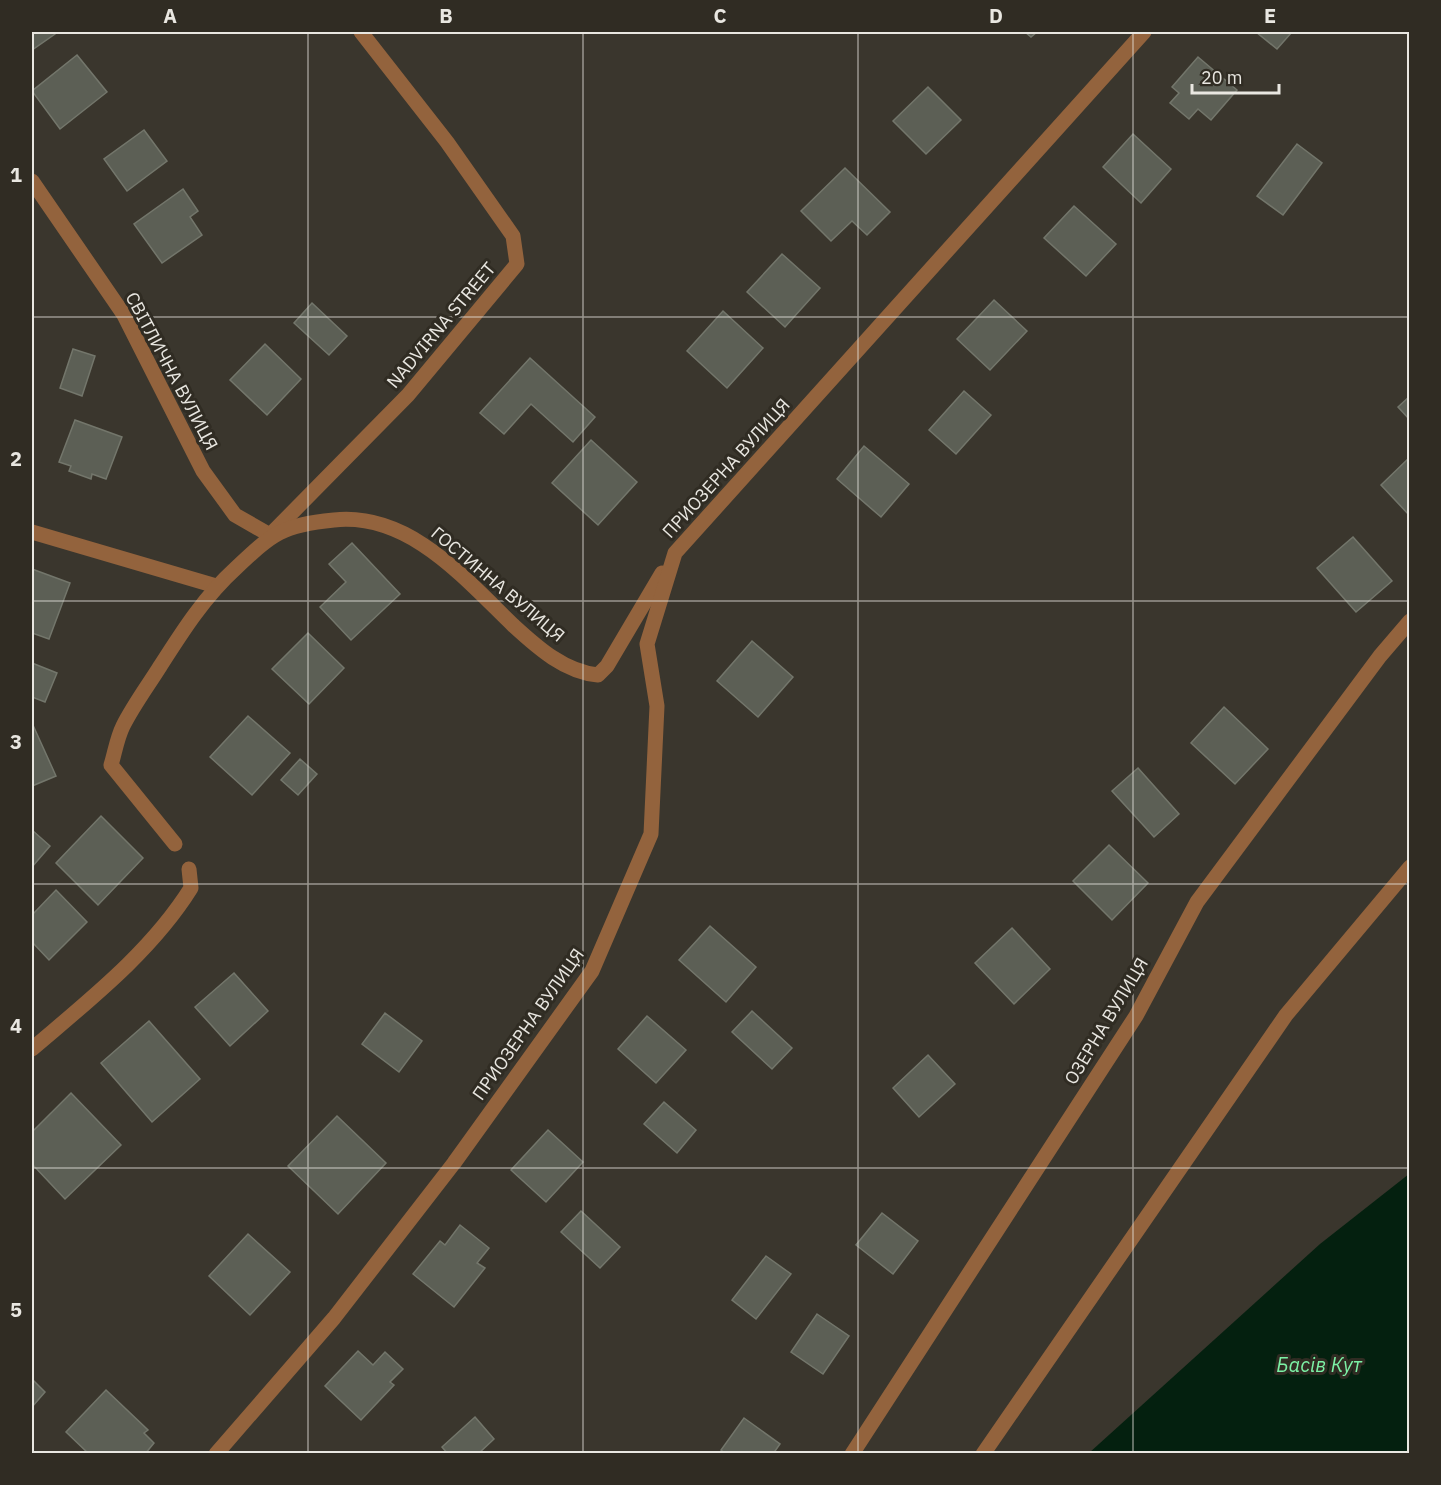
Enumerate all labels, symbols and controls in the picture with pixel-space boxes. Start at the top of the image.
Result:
text: A [163,2,177,29]
text: B [439,2,453,29]
text: C [713,2,727,29]
text: D [989,2,1003,29]
text: E [1264,2,1276,29]
scale bar [1192,57,1279,95]
text: 20 m [1201,66,1243,89]
text: 1 [10,161,22,188]
street label: NADVIRNA STREET [382,257,500,393]
street label: СВІТЛИЧНА ВУЛИЦЯ [121,288,223,454]
street label: ПРИОЗЕРНА ВУЛИЦЯ [657,393,795,543]
text: 2 [10,445,22,472]
street label: ГОСТИННА ВУЛИЦЯ [426,521,570,647]
text: 3 [10,728,22,755]
street label: ПРИОЗЕРНА ВУЛИЦЯ [467,944,589,1104]
street label: ОЗЕРНА ВУЛИЦЯ [1059,953,1153,1089]
text: 4 [10,1012,22,1039]
text: 5 [10,1296,22,1323]
water label: Басів Кут [1276,1351,1363,1378]

